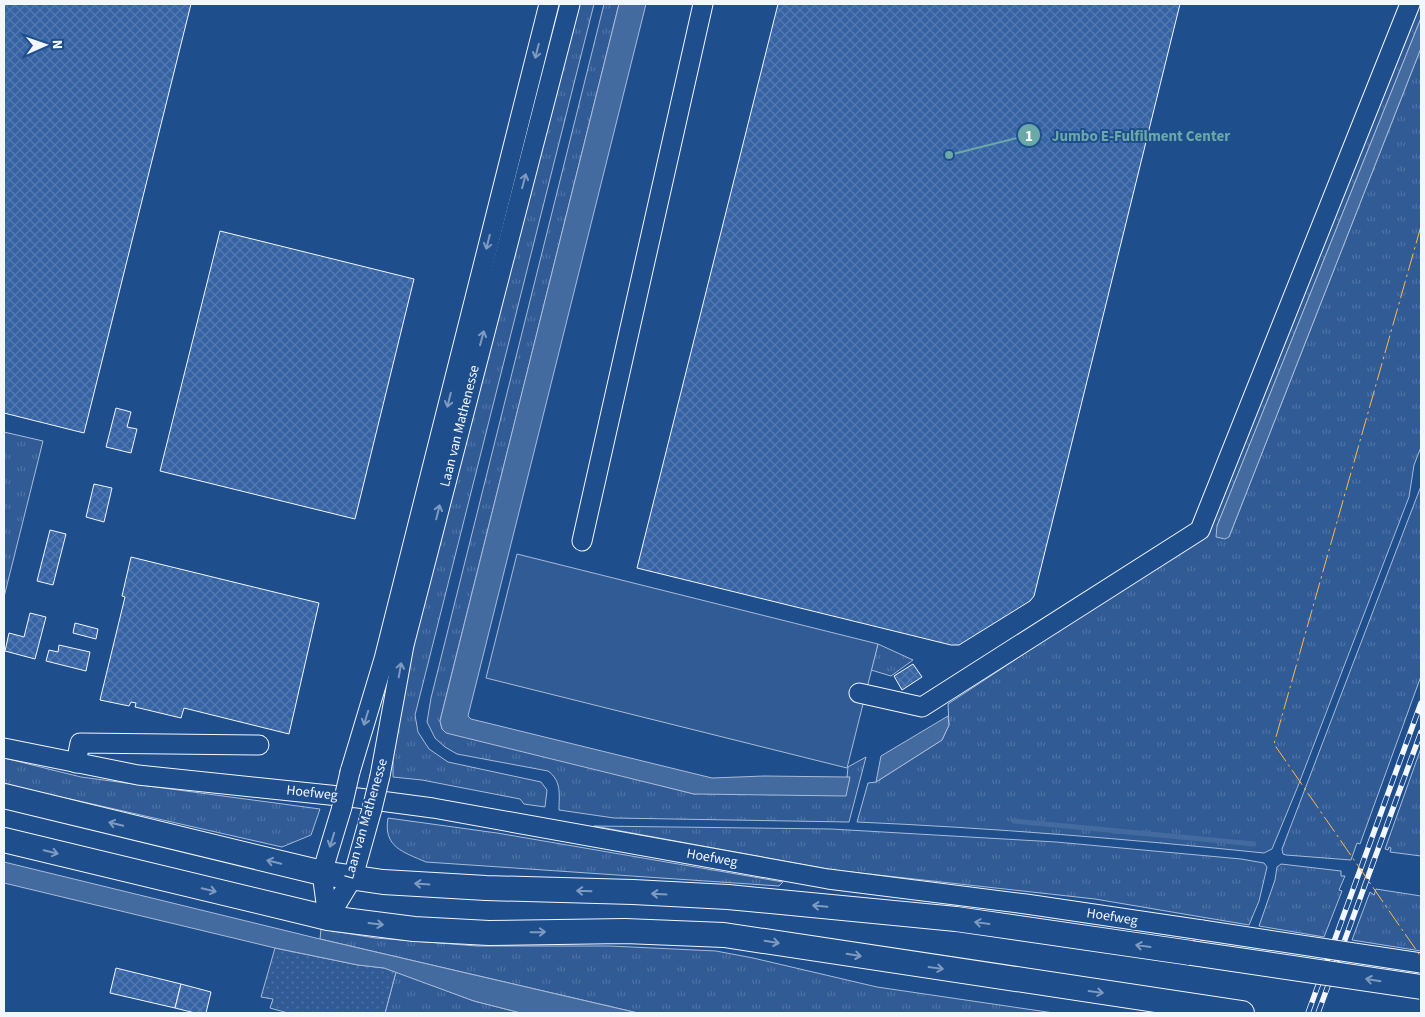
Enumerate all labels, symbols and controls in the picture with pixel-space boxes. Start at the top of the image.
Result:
north arrow [20,20,70,70]
text: N [47,40,67,50]
one-way arrow [532,43,541,59]
callout: Jumbo E-Fulfilment Center [1017,120,1240,150]
text: 1 [1025,126,1033,147]
text: Jumbo E-Fulfilment Center [1052,126,1230,147]
one-way arrow [519,173,529,189]
one-way arrow [483,234,493,250]
one-way arrow [478,330,488,346]
street label: Laan van Mathenesse [435,363,485,489]
one-way arrow [443,392,453,408]
one-way arrow [434,505,443,521]
one-way arrow [395,662,405,678]
one-way arrow [361,709,371,725]
street label: Laan van Mathenesse [339,756,393,882]
street label: Hoefweg [285,780,339,806]
one-way arrow [109,819,125,828]
one-way arrow [327,832,336,848]
street label: Hoefweg [685,844,739,872]
one-way arrow [43,848,59,857]
one-way arrow [267,857,283,866]
one-way arrow [414,879,430,889]
one-way arrow [200,886,216,895]
one-way arrow [576,886,592,896]
one-way arrow [651,889,667,898]
one-way arrow [813,901,829,911]
street label: Hoefweg [1085,903,1139,931]
one-way arrow [974,918,990,928]
one-way arrow [368,919,384,929]
one-way arrow [530,927,546,937]
one-way arrow [764,938,780,948]
one-way arrow [1135,941,1151,951]
one-way arrow [846,951,862,961]
one-way arrow [927,963,943,973]
one-way arrow [1365,975,1381,985]
one-way arrow [1088,987,1104,997]

